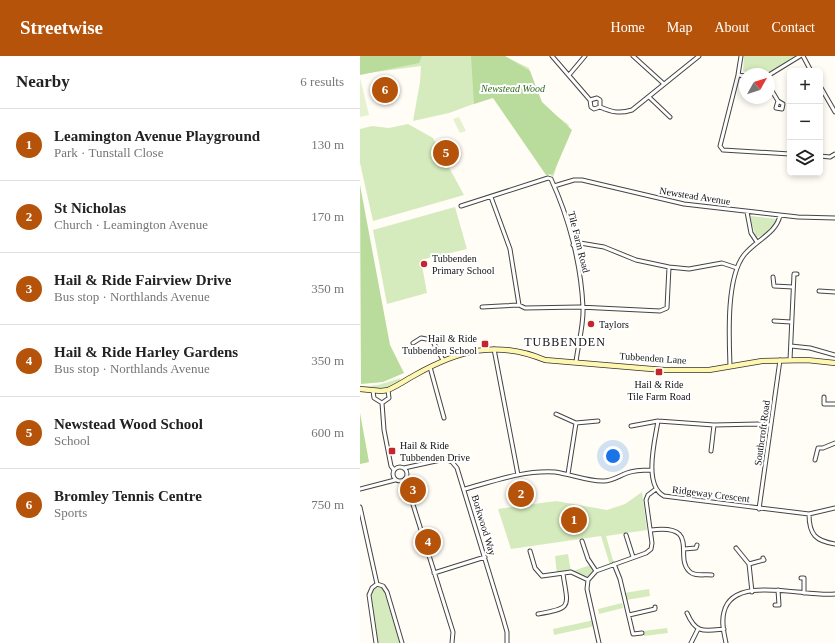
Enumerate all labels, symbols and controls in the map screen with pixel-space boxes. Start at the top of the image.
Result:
text: Streetwise [20,17,103,38]
text: Home [611,20,645,35]
text: Map [667,20,692,35]
text: About [714,20,749,35]
text: Contact [771,20,815,35]
north arrow [739,68,775,104]
map controls [787,68,823,176]
button: + [787,68,823,104]
text: Nearby [16,72,70,91]
text: 6 results [300,74,344,89]
pin: 6 [372,75,398,105]
park label: Newstead Wood [480,83,546,94]
button: − [787,104,823,140]
text: Leamington Avenue Playground [54,128,260,144]
text: 1 [26,137,32,152]
text: 130 m [311,137,344,152]
pin: 5 [433,138,459,168]
button: layers [787,140,823,176]
text: Park · Tunstall Close [54,145,163,160]
street label: Newstead Avenue [659,185,732,207]
text: St Nicholas [54,200,126,216]
text: 2 [26,209,32,224]
text: 170 m [311,209,344,224]
street label: Tile Farm Road [566,210,592,274]
text: Church · Leamington Avenue [54,217,208,232]
place label: Tubbenden Primary School [432,253,495,276]
marker: Tubbenden Primary School [419,259,429,269]
text: Hail & Ride Fairview Drive [54,272,231,288]
text: 3 [26,281,32,296]
text: 350 m [311,281,344,296]
text: Bus stop · Northlands Avenue [54,289,210,304]
marker: Taylors [586,319,596,329]
place label: Taylors [599,319,629,330]
place label: Hail & Ride Tubbenden School [402,333,478,356]
district label: TUBBENDEN [524,335,606,349]
marker: Hail & Ride Tubbenden School [480,339,490,349]
text: Hail & Ride Harley Gardens [54,344,238,360]
street label: Tubbenden Lane [619,350,687,366]
text: 4 [26,353,32,368]
text: 350 m [311,353,344,368]
text: Bus stop · Northlands Avenue [54,361,210,376]
marker: Hail & Ride Tile Farm Road [654,367,664,377]
place label: Hail & Ride Tile Farm Road [628,379,690,402]
street label: Southcroft Road [752,400,772,466]
text: Newstead Wood School [54,416,203,432]
text: 5 [26,425,32,440]
text: 600 m [311,425,344,440]
text: School [54,433,90,448]
place label: Hail & Ride Tubbenden Drive [400,440,470,463]
marker: Hail & Ride Tubbenden Drive [387,446,397,456]
your location [603,446,623,466]
pin: 3 [400,475,426,505]
pin: 2 [508,479,534,509]
street label: Ridgeway Crescent [672,484,751,504]
text: Bromley Tennis Centre [54,488,202,504]
street label: Borkwood Way [470,493,498,557]
text: 6 [26,497,32,512]
text: 750 m [311,497,344,512]
text: Sports [54,505,87,520]
pin: 1 [561,505,587,535]
pin: 4 [415,527,441,557]

